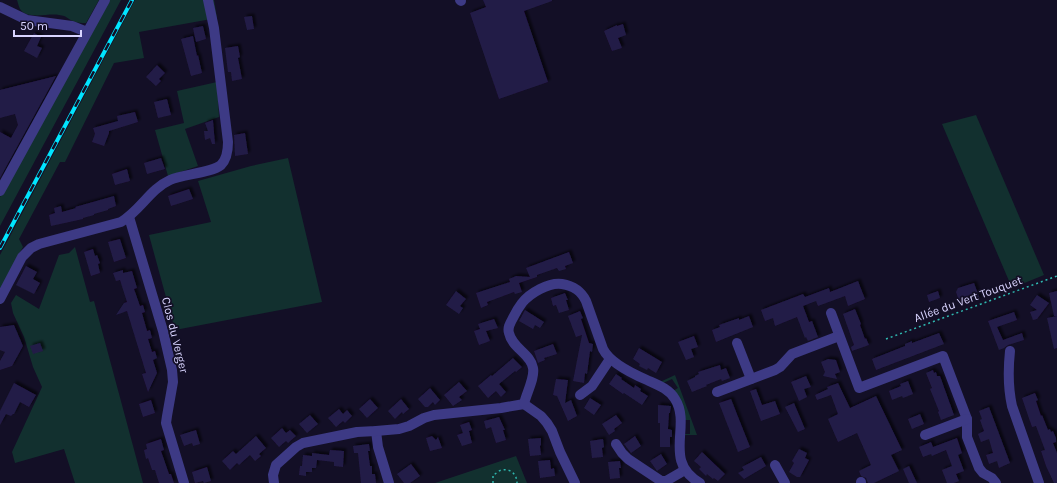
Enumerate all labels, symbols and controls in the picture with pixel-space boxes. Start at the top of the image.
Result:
scale bar [14,12,81,38]
text: 50 m [20,19,48,33]
street label: Allée du Vert Touquet [912,273,1024,325]
street label: Clos du Verger [159,296,191,375]

